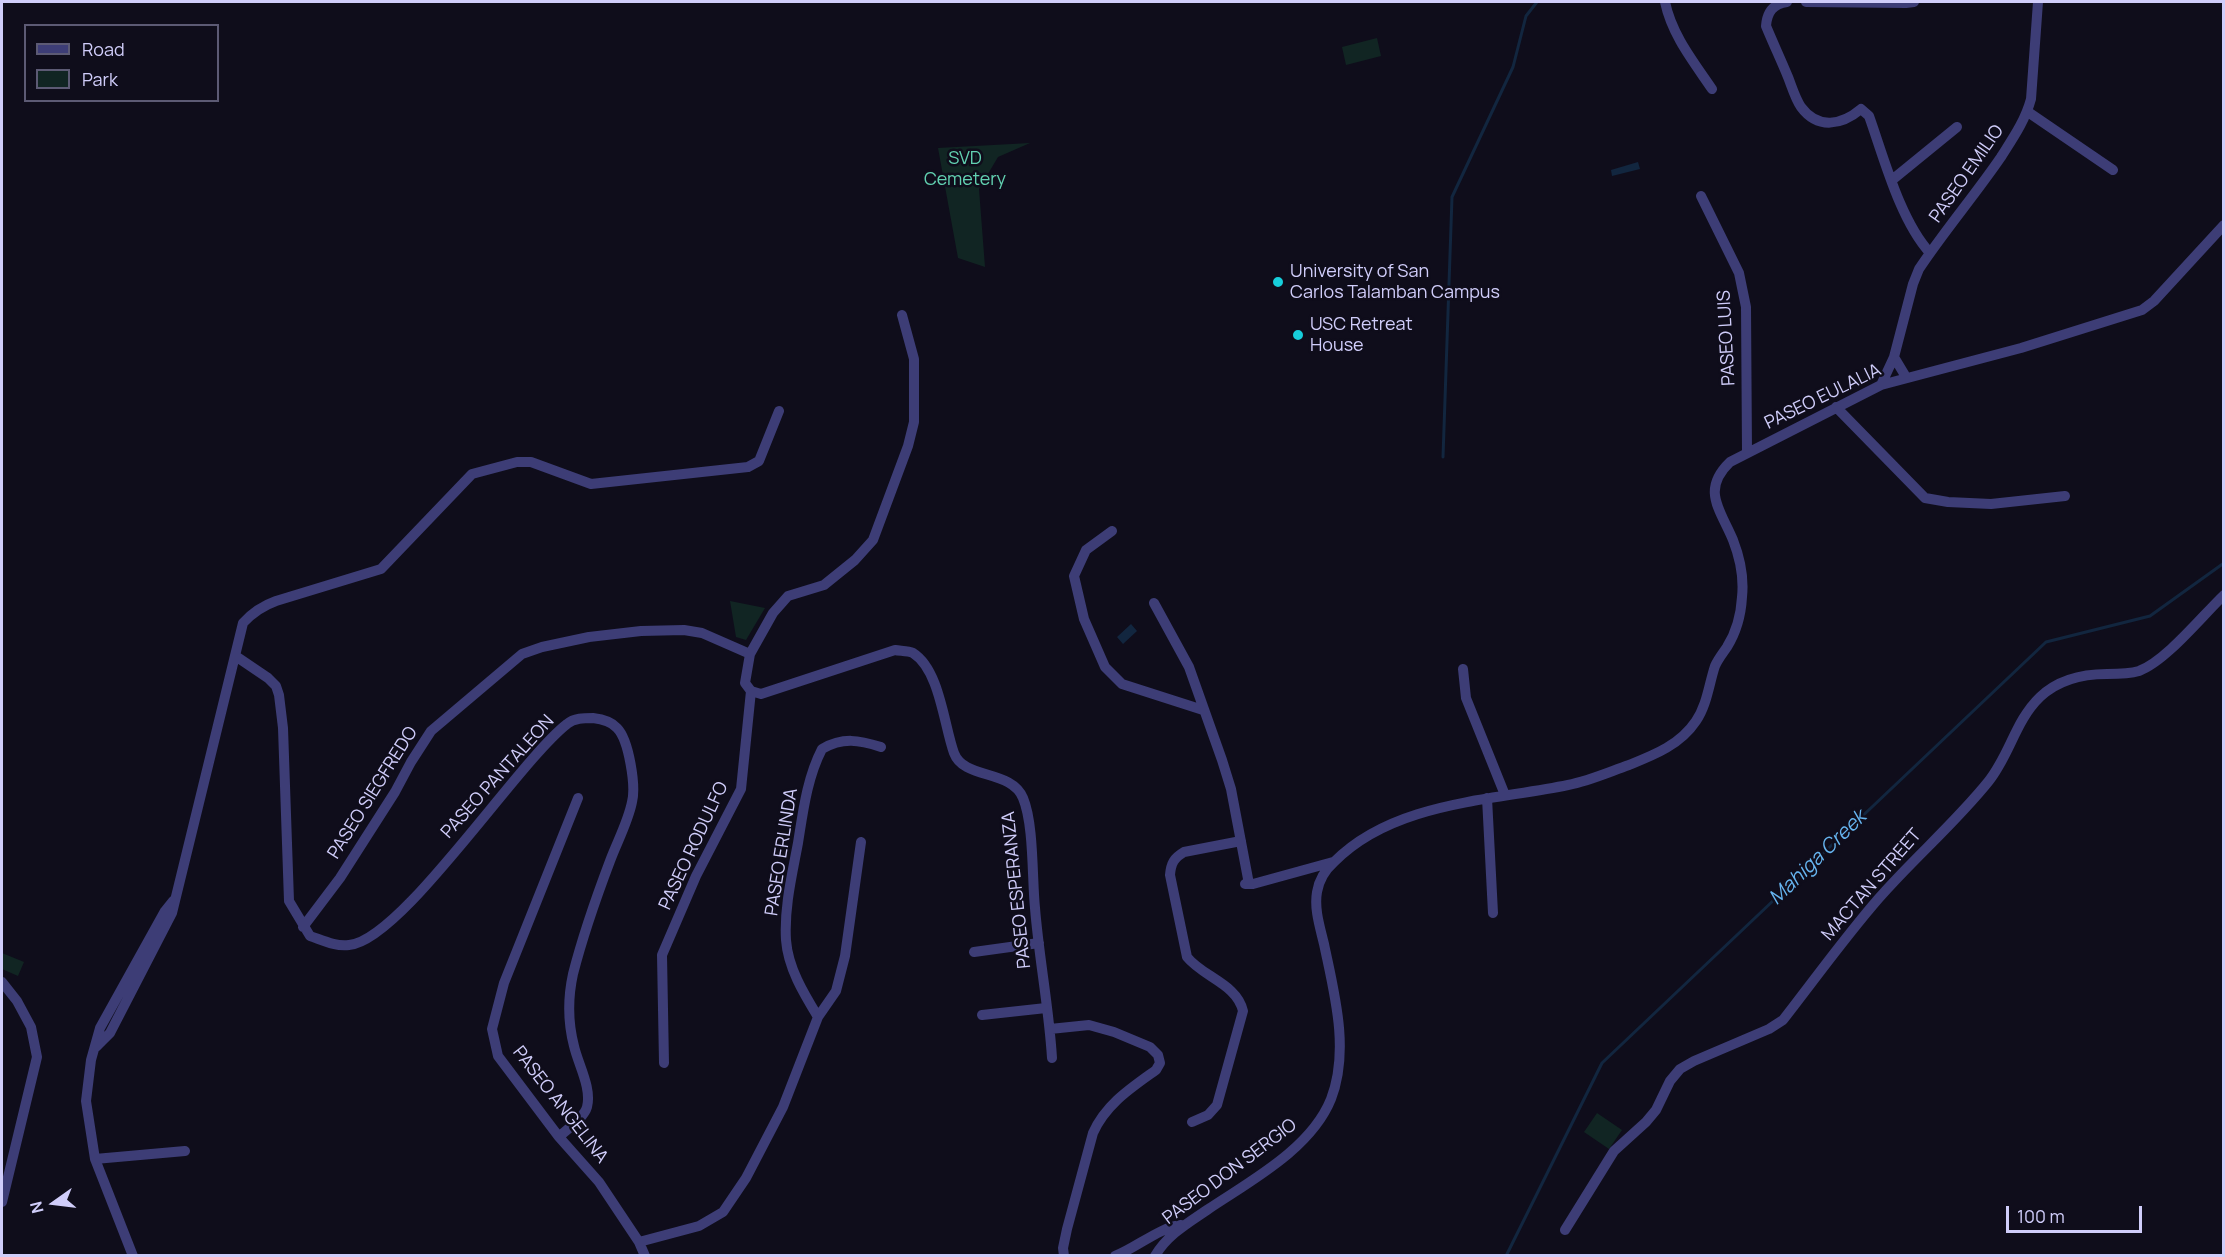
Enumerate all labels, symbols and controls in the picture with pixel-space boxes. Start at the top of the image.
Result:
legend [24,24,219,102]
text: Road [82,37,125,61]
text: Park [82,67,118,91]
street label: PASEO EMILIO [1925,121,2009,227]
park label: SVD Cemetery [924,148,1006,190]
place label: University of San Carlos Talamban Campus [1290,261,1500,304]
marker: University of San Carlos Talamban Campus [1271,275,1285,289]
street label: PASEO LUIS [1714,290,1740,386]
place label: USC Retreat House [1310,314,1413,356]
marker: USC Retreat House [1291,328,1305,342]
street label: PASEO EULALIA [1761,360,1885,434]
street label: PASEO PANTALEON [437,711,559,843]
street label: PASEO SIEGFREDO [324,723,422,863]
street label: PASEO RODULFO [655,779,733,913]
street label: PASEO ERLINDA [761,787,803,917]
water label: Mahiga Creek [1764,806,1872,910]
street label: PASEO ESPERANZA [998,810,1036,970]
street label: MACTAN STREET [1818,825,1926,945]
street label: PASEO ANGELINA [508,1042,612,1168]
street label: PASEO DON SERGIO [1159,1115,1301,1229]
north arrow [24,1173,84,1233]
scale bar [2009,1194,2146,1232]
text: N [24,1199,49,1216]
text: 100 m [2017,1204,2065,1228]

